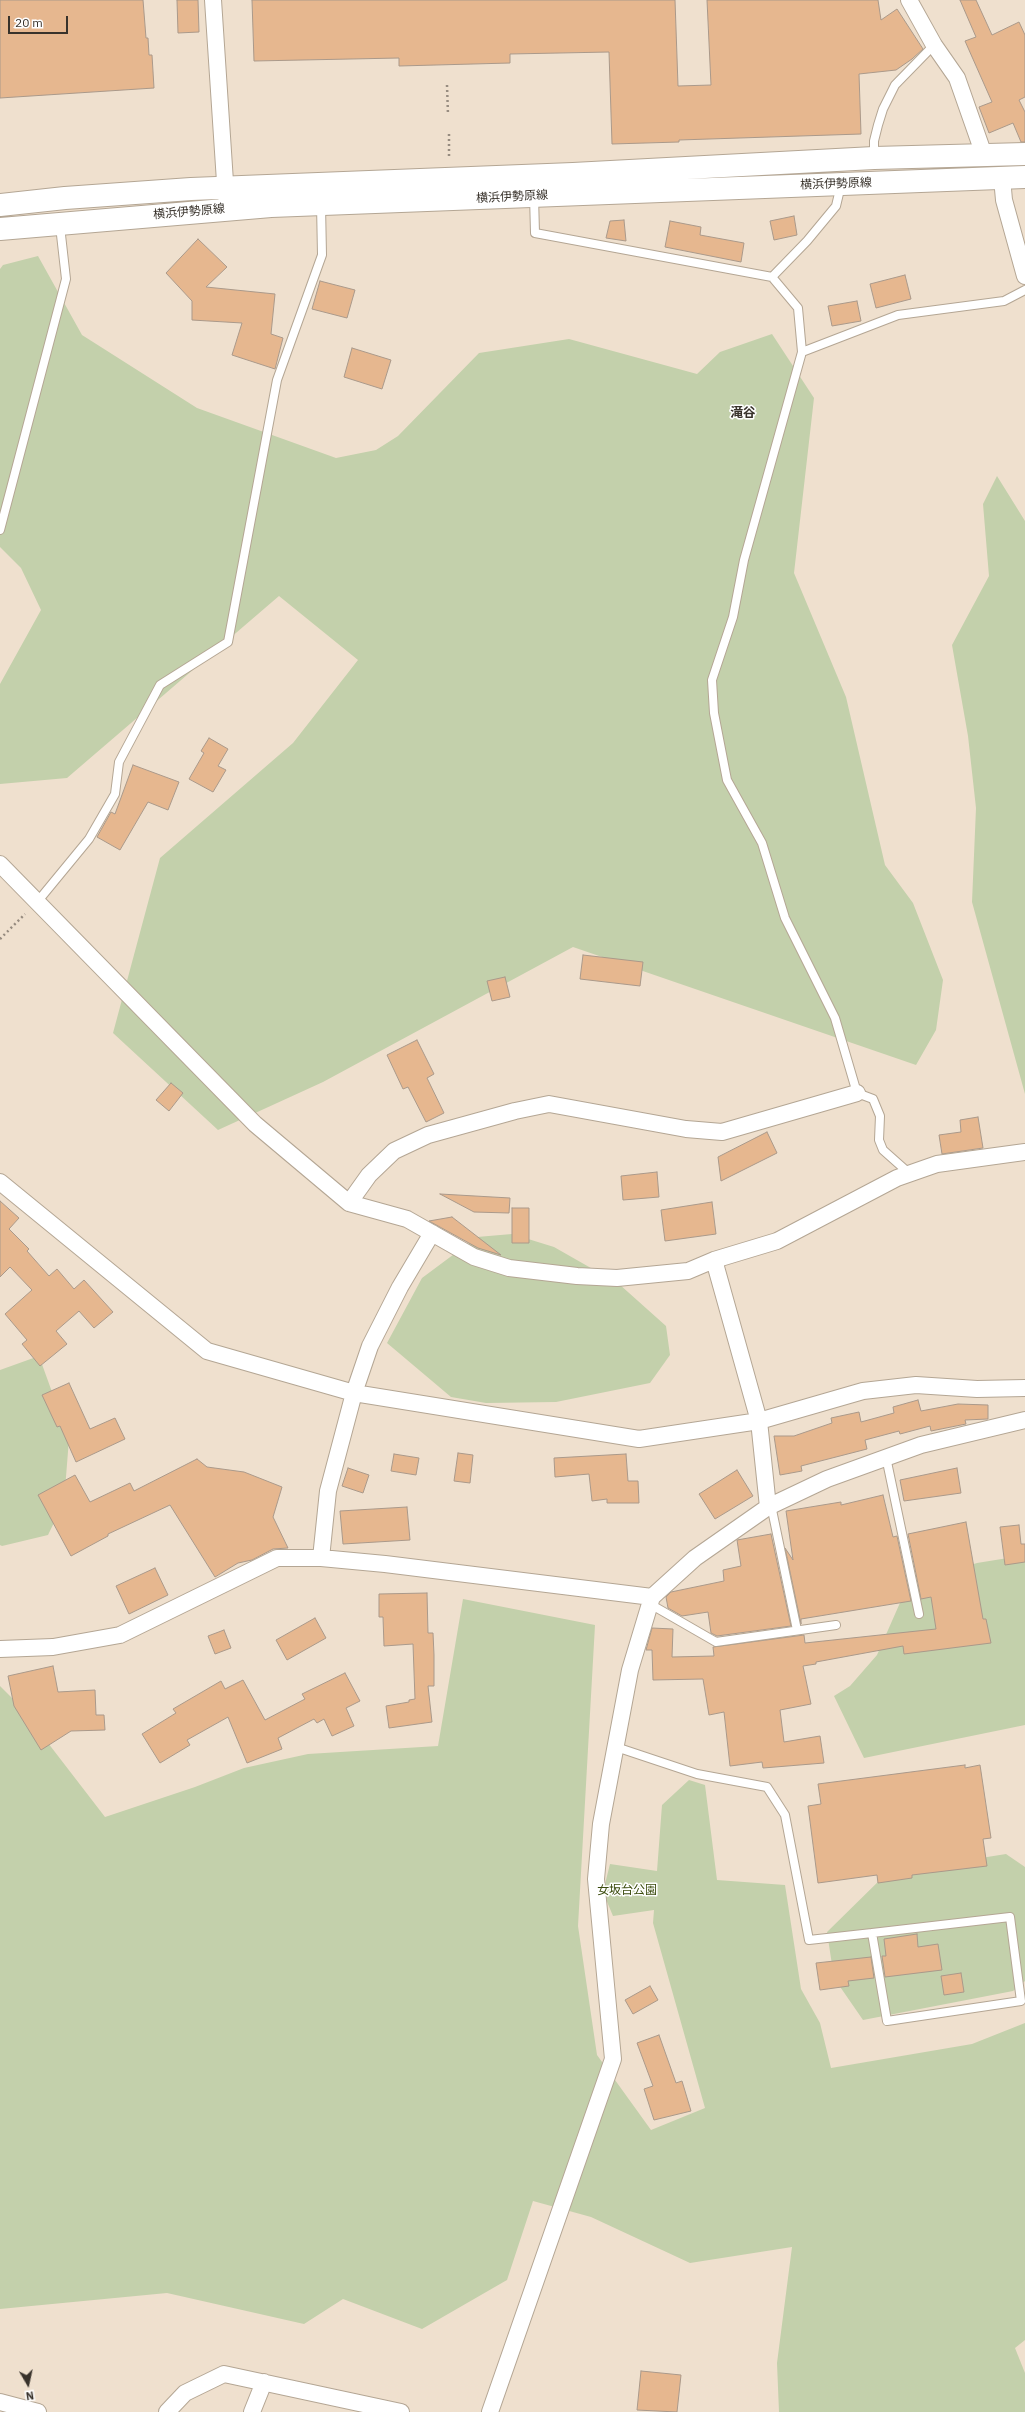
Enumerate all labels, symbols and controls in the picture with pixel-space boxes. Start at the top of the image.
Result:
scale bar [10,8,70,34]
text: 20 m [15,15,43,30]
street label: 横浜伊勢原線 [800,176,872,192]
street label: 横浜伊勢原線 [476,188,548,206]
street label: 横浜伊勢原線 [153,202,225,222]
district label: 滝谷 [730,405,756,421]
park label: 女坂台公園 [597,1884,657,1898]
north arrow [8,2364,48,2404]
text: N [25,2388,35,2403]

